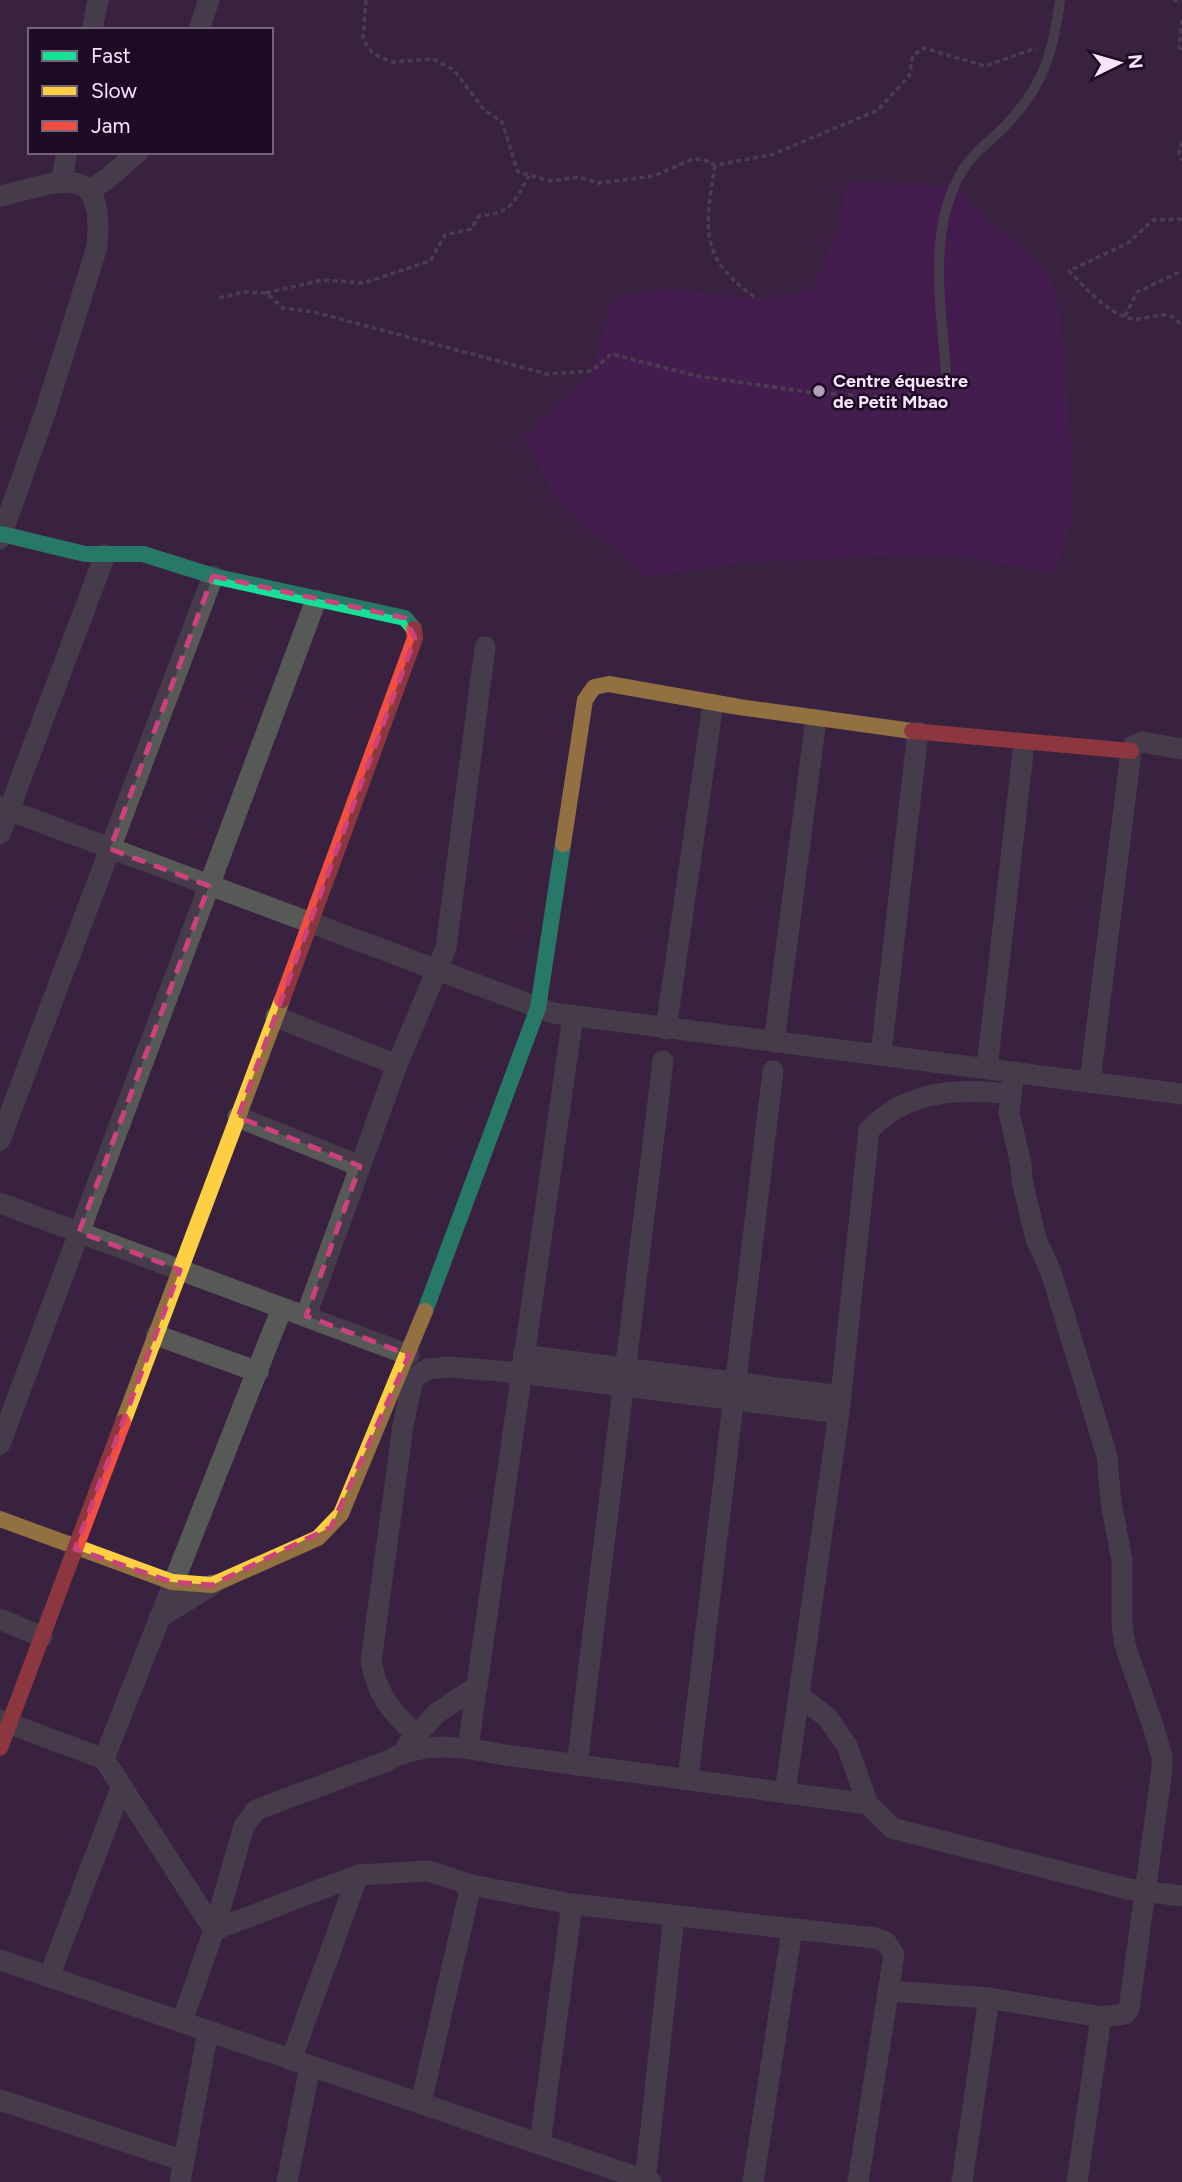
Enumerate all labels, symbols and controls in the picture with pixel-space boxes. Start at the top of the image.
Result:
legend [28,28,273,154]
north arrow [1084,28,1154,98]
text: Fast [91,43,131,68]
text: N [1123,53,1148,70]
text: Slow [91,78,137,103]
text: Jam [91,113,130,138]
place label: Centre équestre de Petit Mbao [833,370,968,413]
marker: Centre équestre de Petit Mbao [811,383,827,399]

